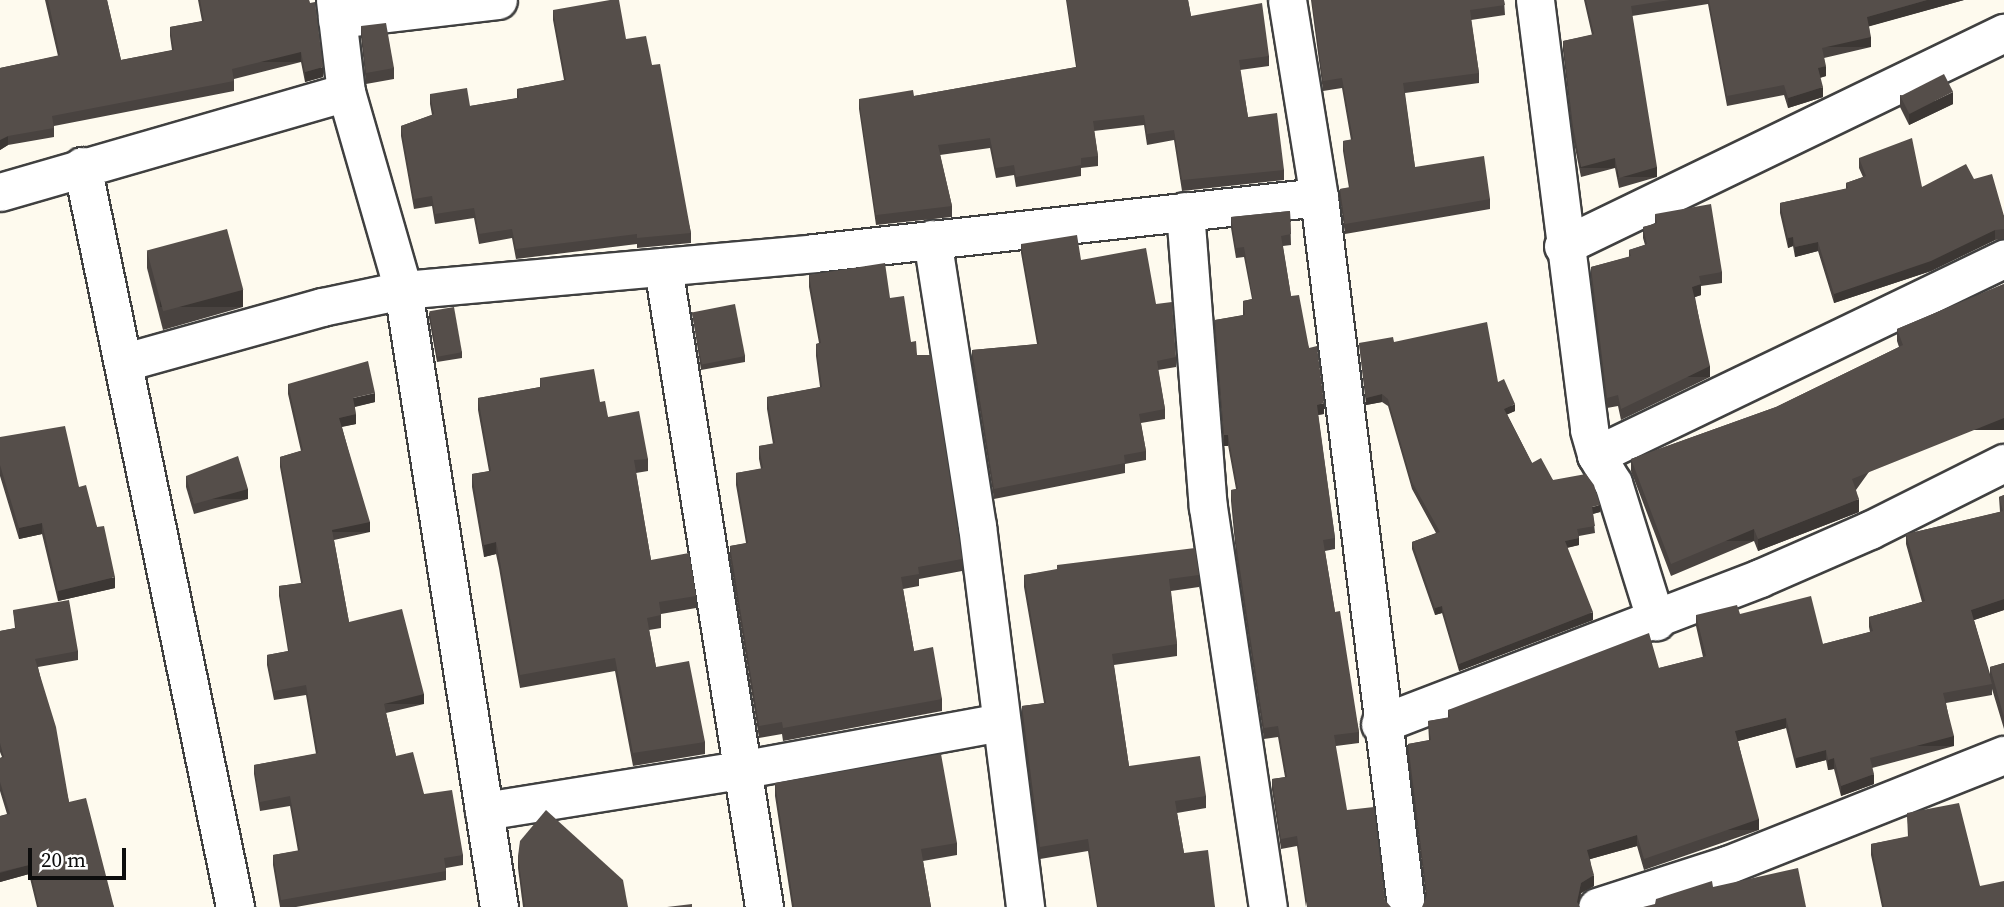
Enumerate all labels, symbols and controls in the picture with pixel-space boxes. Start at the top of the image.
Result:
scale bar [32,834,130,878]
text: 20 m [41,845,86,874]

